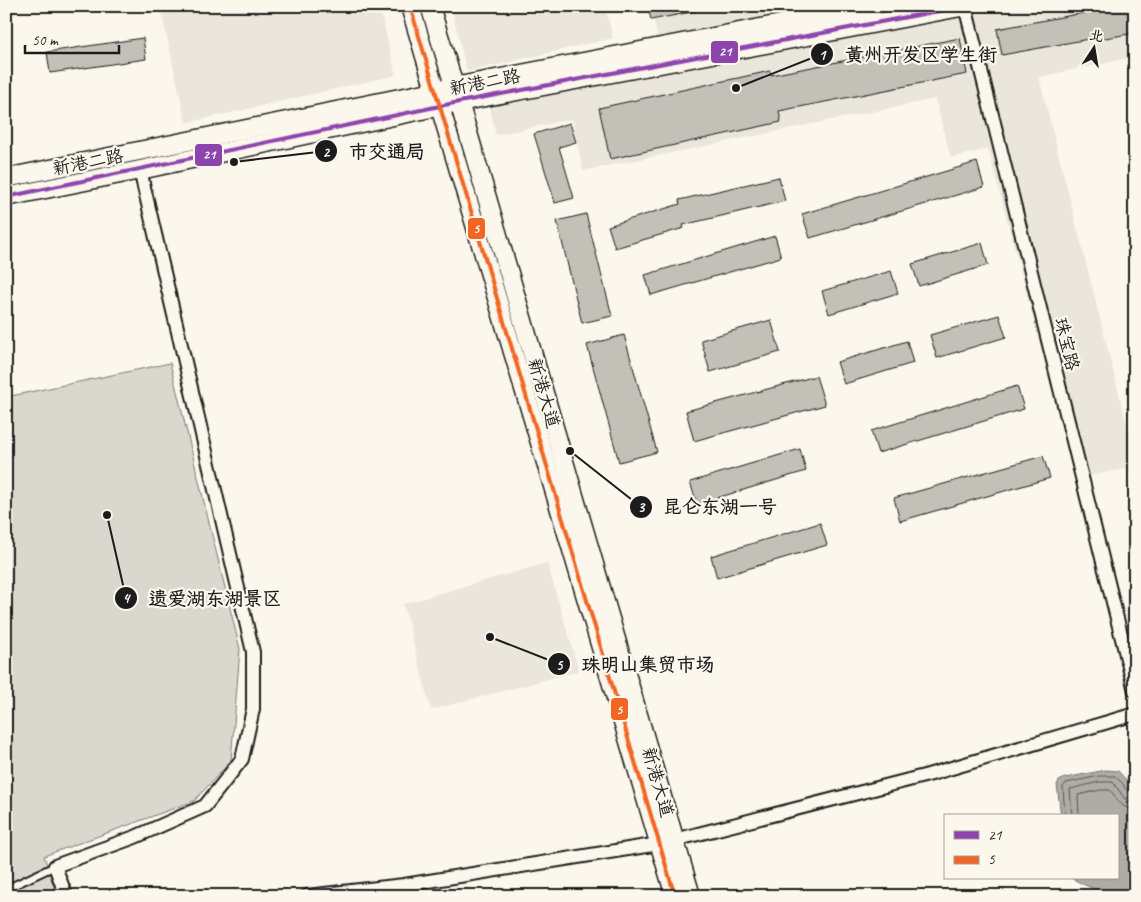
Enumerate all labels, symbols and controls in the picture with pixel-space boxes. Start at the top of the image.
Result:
scale bar [25,22,119,54]
north arrow [1068,22,1118,72]
text: 北 [1088,26,1105,46]
text: 50 m [32,31,59,50]
callout: 黄州开发区学生街 [810,37,1007,71]
line badge: 21 [710,40,739,64]
text: 21 [719,43,733,60]
text: 黄州开发区学生街 [845,43,997,67]
text: 1 [819,46,828,65]
street label: 新港二路 [448,64,522,100]
callout: 市交通局 [314,134,435,168]
text: 市交通局 [349,140,425,164]
line badge: 21 [194,143,223,167]
text: 2 [323,143,331,162]
street label: 新港二路 [51,144,125,180]
text: 21 [203,146,217,163]
line badge: 5 [467,217,486,240]
text: 5 [473,220,481,237]
street label: 珠宝路 [1050,315,1084,373]
street label: 新港大道 [524,355,564,431]
callout: 昆仑东湖一号 [628,490,787,524]
text: 昆仑东湖一号 [663,495,777,519]
text: 3 [638,498,646,517]
callout: 遗爱湖东湖景区 [113,581,291,615]
text: 遗爱湖东湖景区 [148,587,282,611]
text: 4 [123,589,132,608]
callout: 珠明山集贸市场 [547,647,725,681]
text: 珠明山集贸市场 [581,653,715,677]
text: 5 [556,656,564,675]
line badge: 5 [610,697,629,721]
text: 5 [616,701,624,718]
street label: 新港大道 [638,744,678,820]
legend [944,814,1118,880]
text: 21 [988,826,1003,845]
text: 5 [988,850,996,869]

